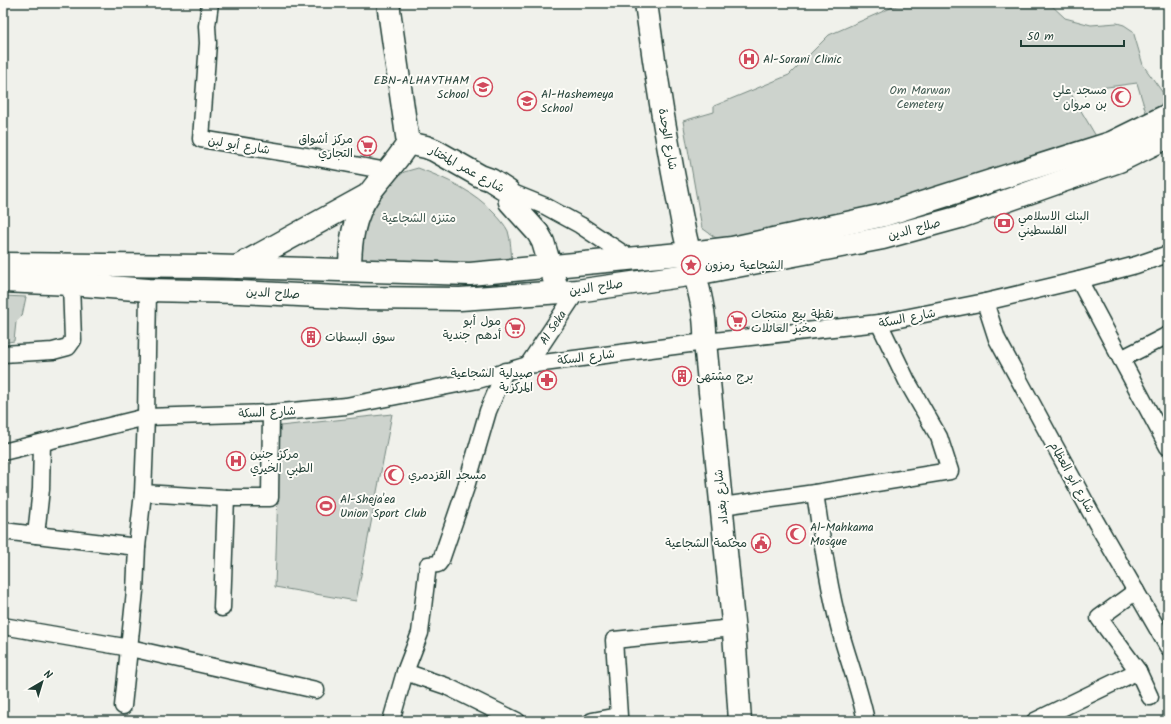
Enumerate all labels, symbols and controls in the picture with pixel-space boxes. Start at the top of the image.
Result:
scale bar [1021,22,1124,48]
text: 50 m [1027,27,1054,46]
hospital icon: Al-Sorani Clinic [738,48,760,70]
place label: Al-Sorani Clinic [763,50,842,69]
place label: EBN-ALHAYTHAM School [373,71,470,104]
school or university icon: EBN-ALHAYTHAM School [472,76,494,98]
park label: Om Marwan Cemetery [890,81,950,114]
place label: مسجد علي بن مروان [1053,81,1107,114]
place label: Al-Hashemeya School [541,85,614,118]
mosque icon: مسجد علي بن مروان [1110,86,1132,108]
school or university icon: Al-Hashemeya School [516,90,538,112]
street label: شارع الوحدة [653,107,682,171]
place label: مركز أشواق التجاري [298,130,353,163]
street label: شارع أبو لبن [207,131,271,160]
supermarket icon: مركز أشواق التجاري [356,135,378,157]
street label: شارع عمر المختار [425,140,508,198]
place label: البنك الاسلامي الفلسطيني [1018,207,1089,241]
park label: متنزه الشجاعية [382,209,456,228]
bank icon: البنك الاسلامي الفلسطيني [993,212,1015,234]
street label: صلاح الدين [886,213,943,246]
place icon: الشجاعية رمزون [680,254,702,276]
place label: الشجاعية رمزون [705,256,784,275]
street label: صلاح الدين [568,274,624,301]
street label: صلاح الدين [245,283,301,304]
street label: شارع السكة [877,304,937,333]
place label: نقطة بيع منتجات مخبز العائلات [751,305,834,338]
street label: Al Seka [535,306,572,349]
supermarket icon: نقطة بيع منتجات مخبز العائلات [726,310,748,332]
place label: مول أبو أدهم جندية [443,312,501,345]
supermarket icon: مول أبو أدهم جندية [504,317,526,339]
building icon: سوق البسطات [300,326,322,348]
place label: سوق البسطات [325,328,395,347]
street label: شارع السكة [556,345,616,370]
place label: صيدلية الشجاعية المركزية [451,364,533,397]
building icon: برج مشتهى [671,365,693,387]
place label: برج مشتهى [696,367,754,386]
pharmacy icon: صيدلية الشجاعية المركزية [536,369,558,391]
street label: شارع السكة [238,402,296,423]
street label: شارع أبو العظام [1044,438,1099,516]
place label: مركز جنين الطبي الخيري [250,445,313,479]
hospital icon: مركز جنين الطبي الخيري [225,450,247,472]
mosque icon: مسجد القزدمري [383,464,405,486]
place label: مسجد القزدمري [408,466,486,485]
street label: شارع بغداد [709,468,734,526]
place label: Al-Sheja'ea Union Sport Club [340,490,427,523]
sports icon: Al-Sheja'ea Union Sport Club [315,495,337,517]
place label: Al-Mahkama Mosque [810,518,874,551]
mosque icon: Al-Mahkama Mosque [785,523,807,545]
public building icon: محكمة الشجاعية [750,532,772,554]
place label: محكمة الشجاعية [665,534,747,553]
north arrow [22,662,62,702]
text: N [39,666,56,684]

